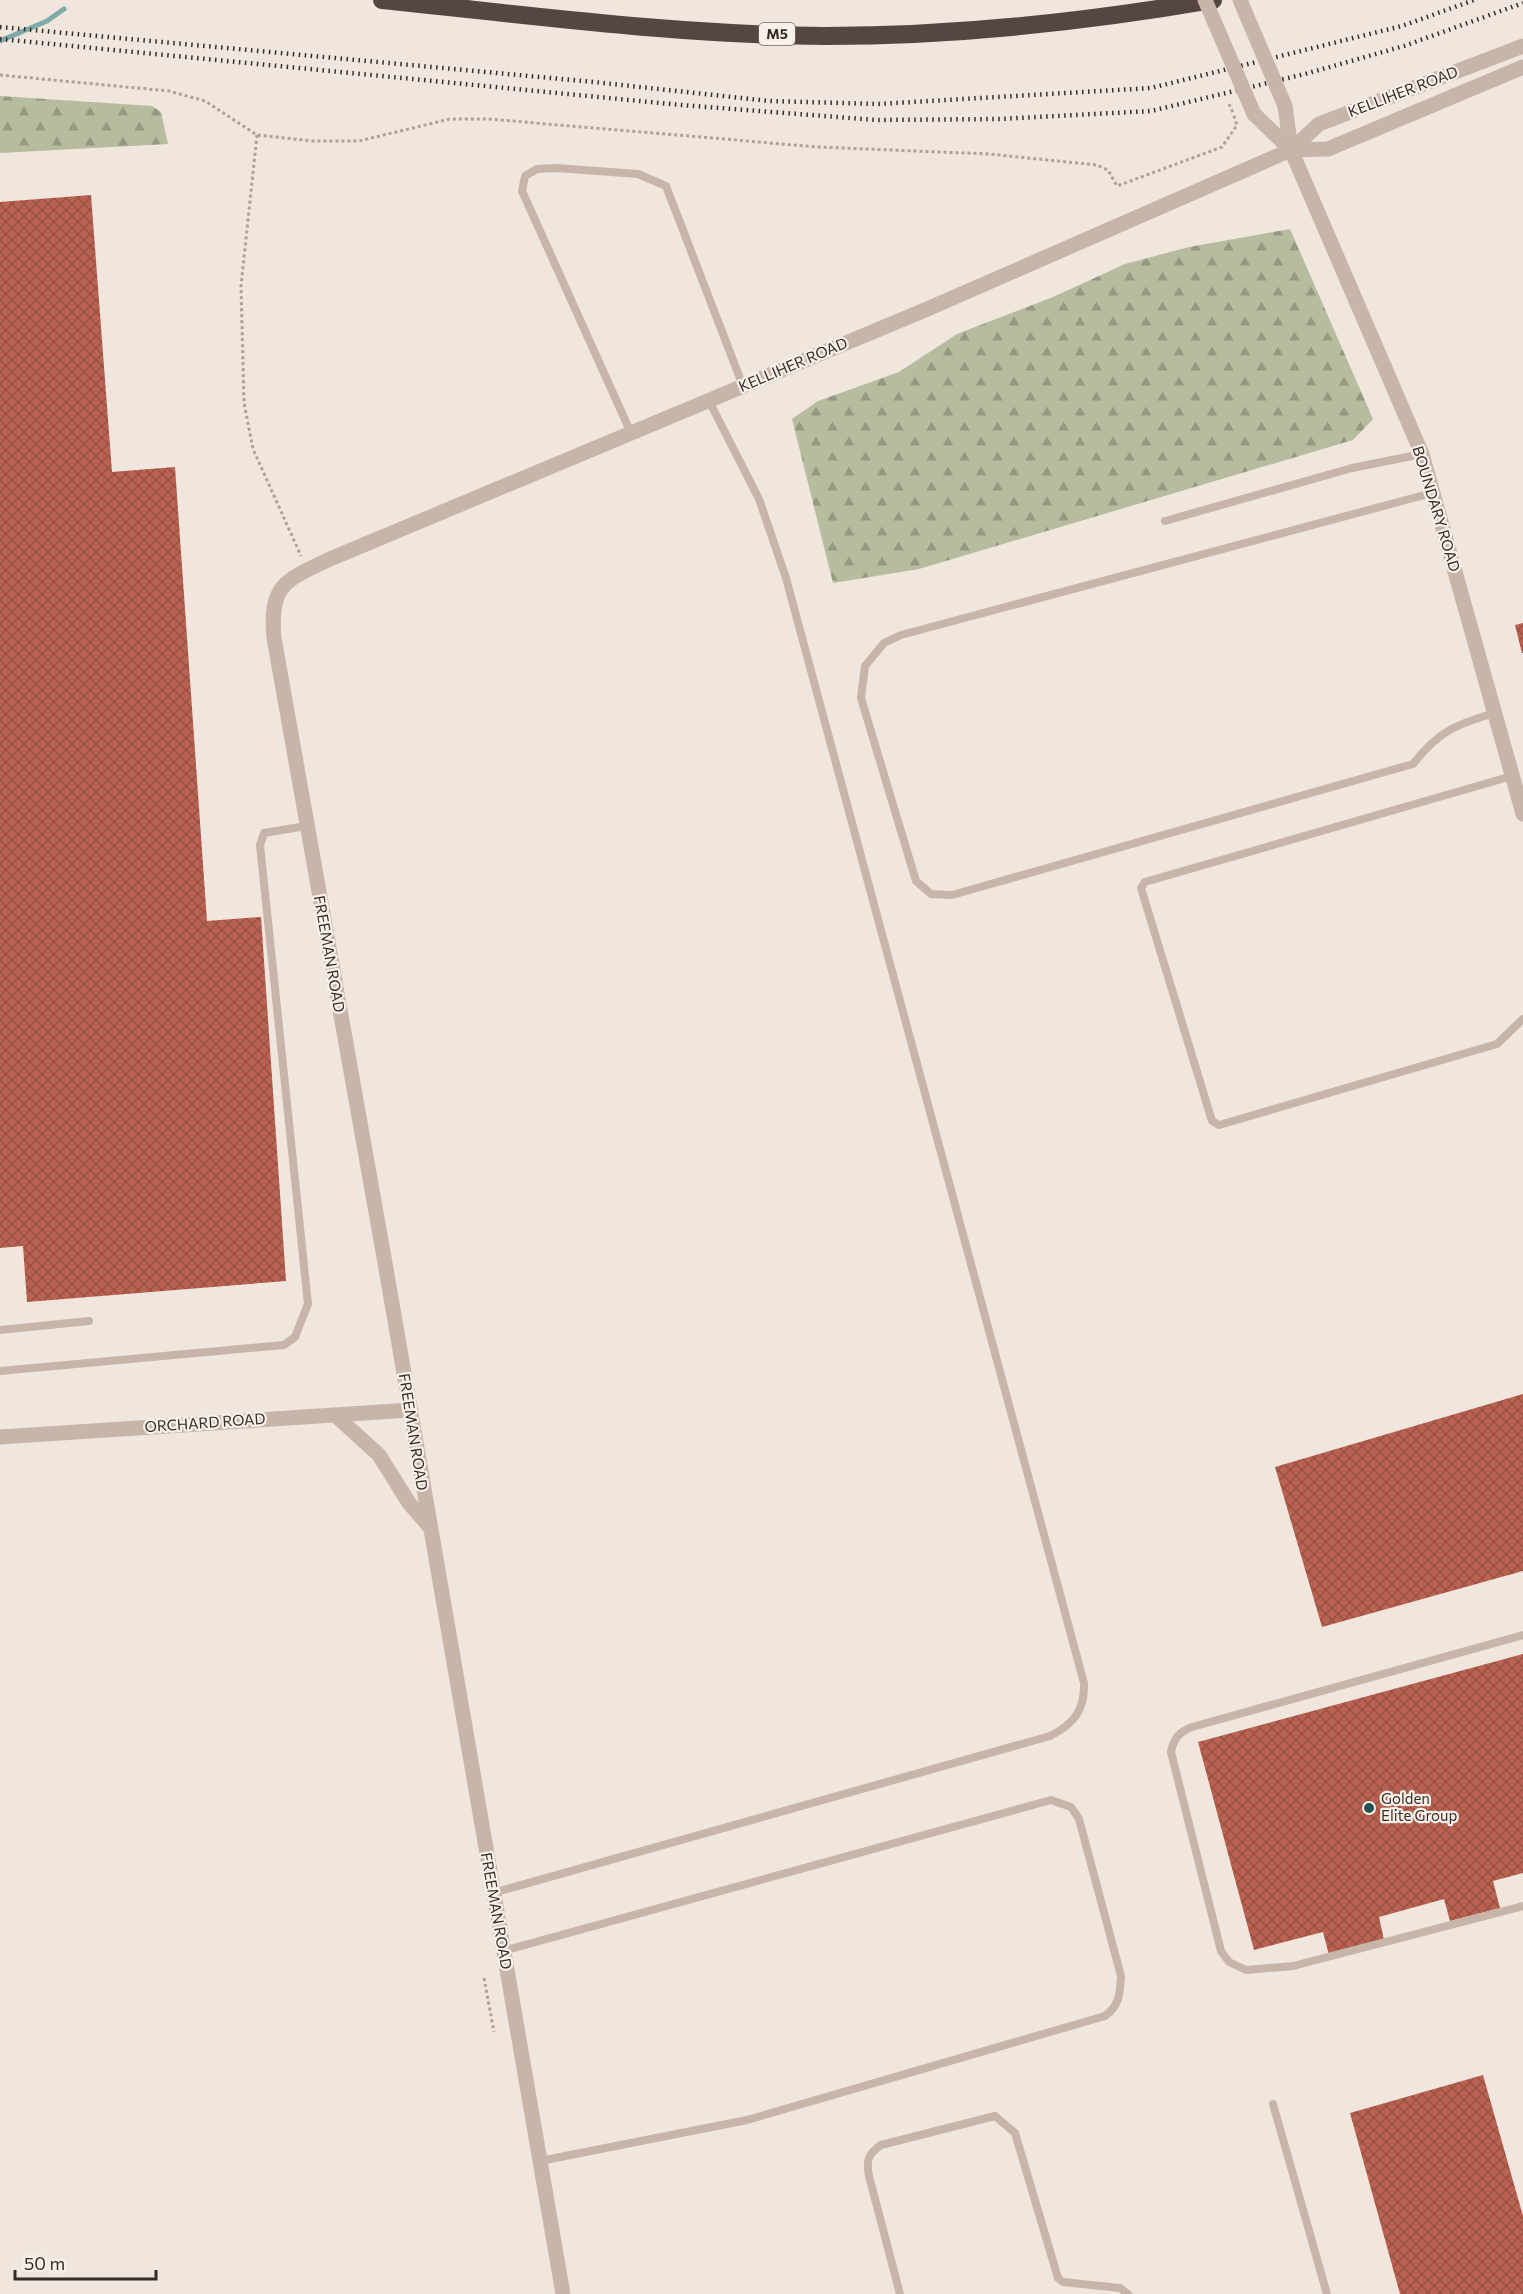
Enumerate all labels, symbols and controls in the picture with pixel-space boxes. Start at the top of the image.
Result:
road number: M5 [759,23,795,45]
street label: KELLIHER ROAD [1345,62,1460,120]
street label: KELLIHER ROAD [736,333,850,395]
street label: BOUNDARY ROAD [1409,444,1465,574]
street label: FREEMAN ROAD [311,894,349,1014]
street label: FREEMAN ROAD [396,1372,432,1492]
street label: ORCHARD ROAD [144,1409,266,1435]
place label: Golden Elite Group [1381,1789,1457,1824]
marker: Golden Elite Group [1362,1801,1376,1815]
street label: FREEMAN ROAD [478,1851,516,1971]
scale bar [15,2243,156,2281]
text: 50 m [24,2252,65,2274]

